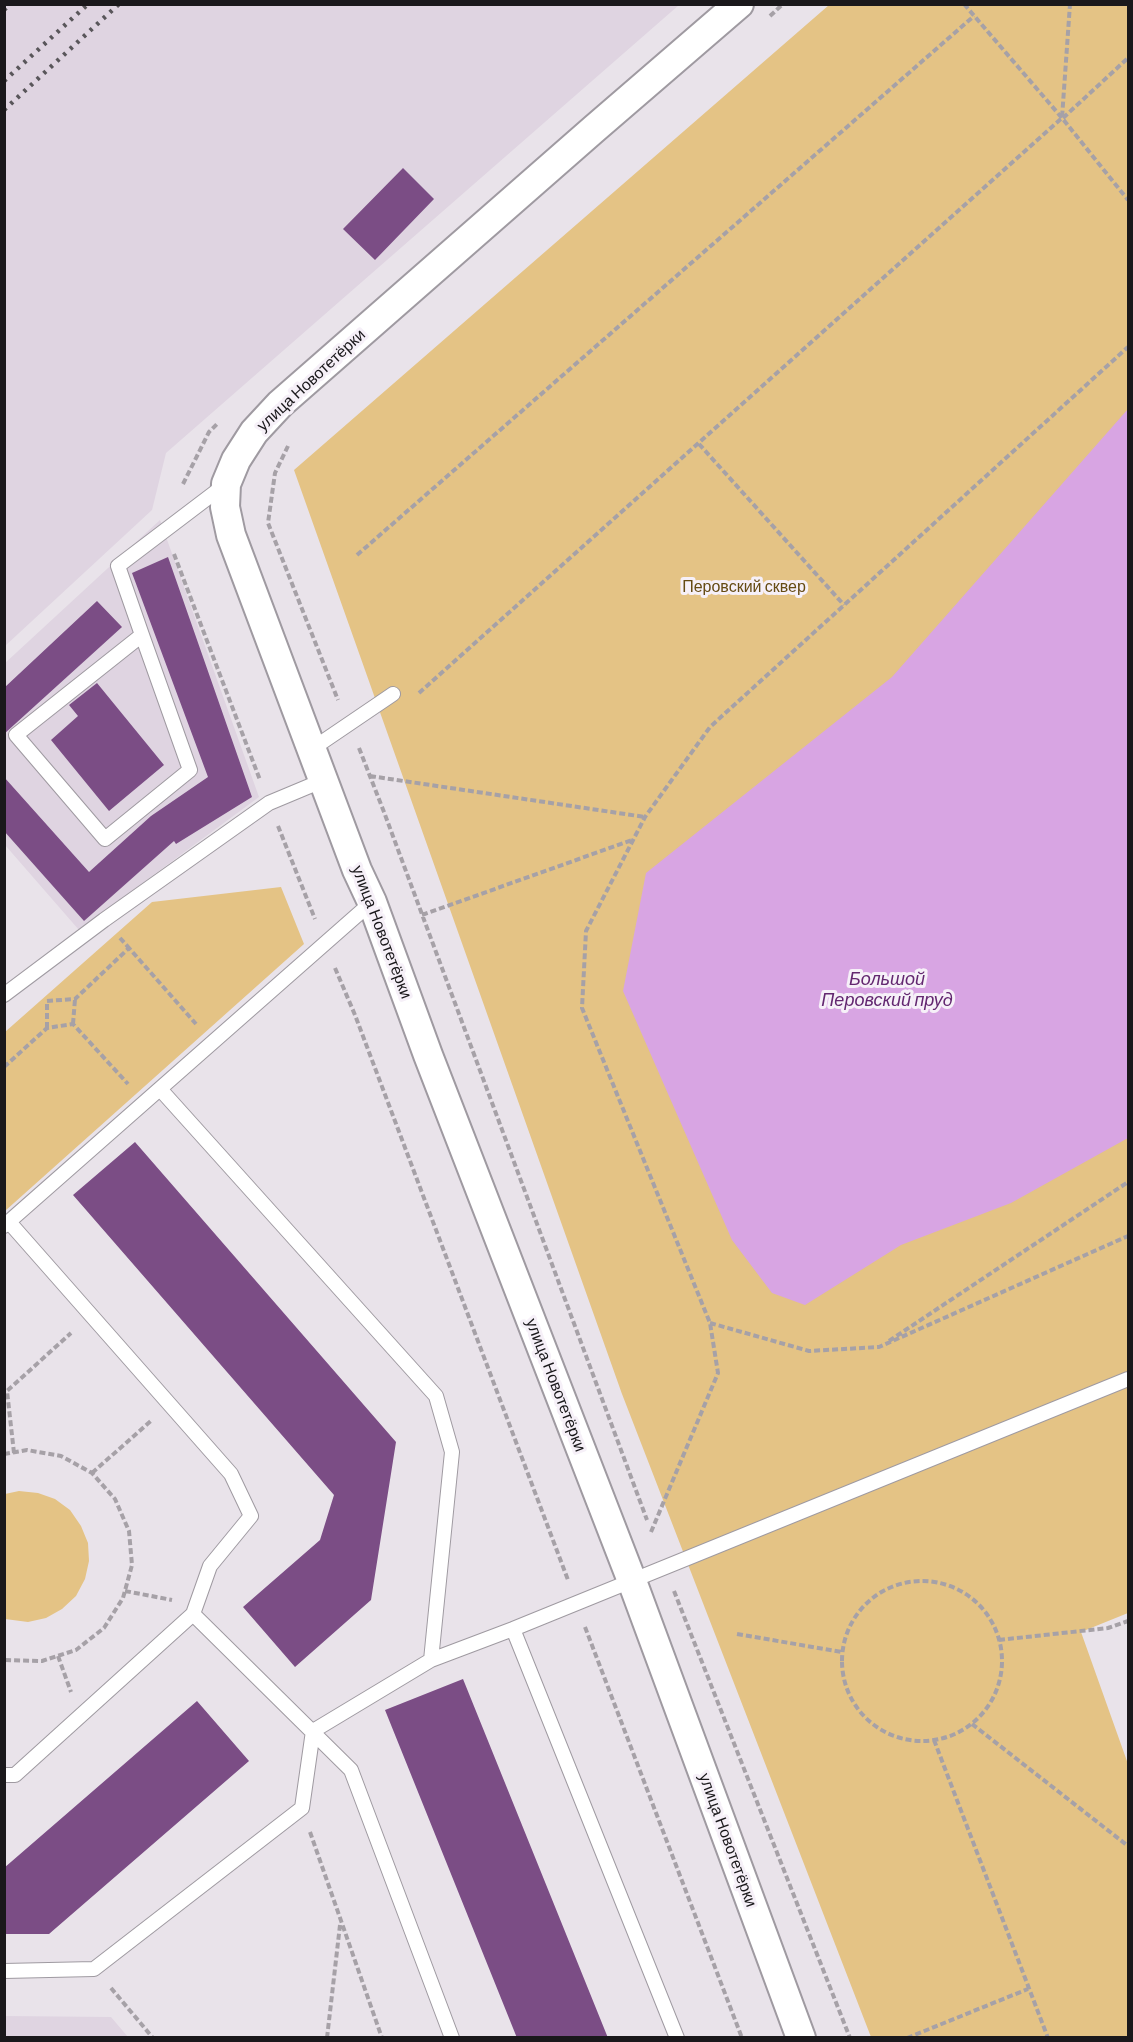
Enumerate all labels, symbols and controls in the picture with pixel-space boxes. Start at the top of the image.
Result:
street label: улица Новотетёрки [253,325,369,435]
park label: Перовский сквер [682,577,806,597]
street label: улица Новотетёрки [348,863,416,1001]
water label: Большой Перовский пруд [821,968,953,1010]
street label: улица Новотетёрки [522,1316,590,1454]
street label: улица Новотетёрки [695,1770,761,1910]

